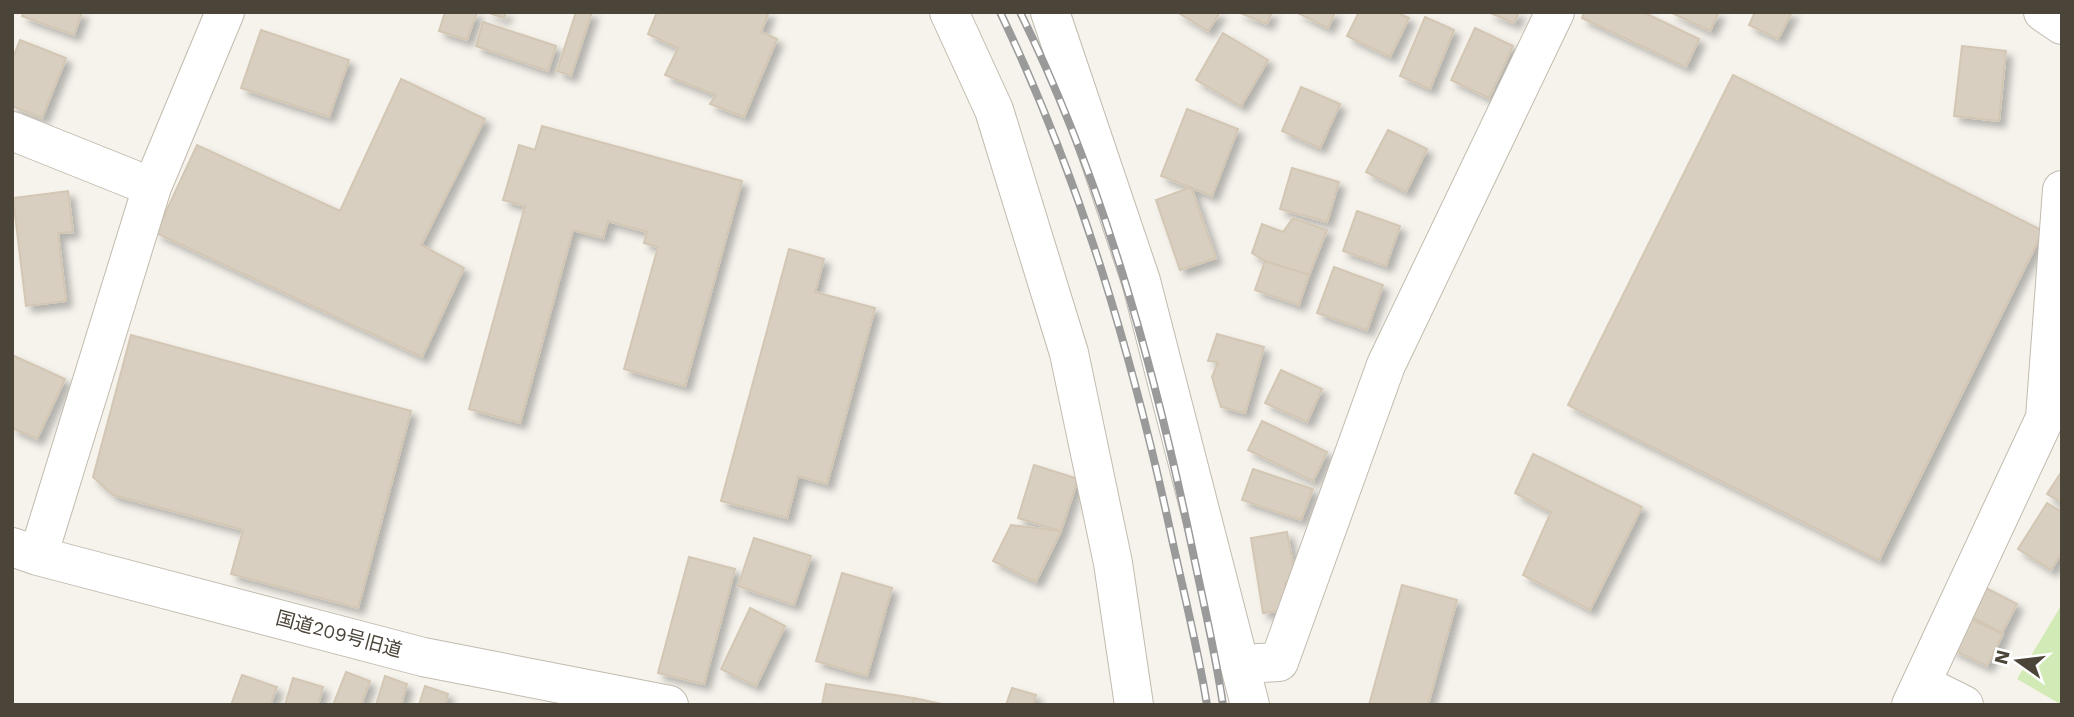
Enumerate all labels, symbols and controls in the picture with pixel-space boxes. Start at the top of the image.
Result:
street label: 国道209号旧道 [273,606,405,662]
north arrow [1983,626,2053,696]
text: N [1989,647,2015,667]

